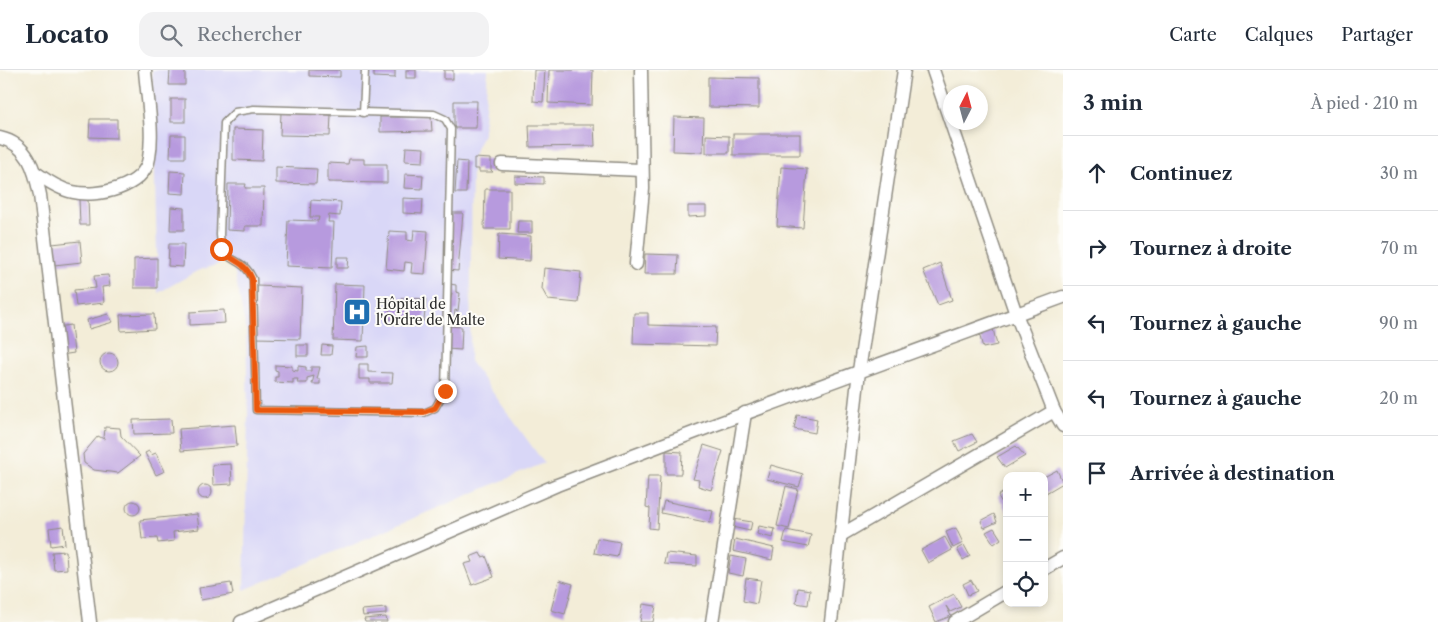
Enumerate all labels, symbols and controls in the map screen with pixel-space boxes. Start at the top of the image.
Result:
search box [139,12,489,57]
text: Locato [25,20,109,49]
icon: search [157,21,185,49]
text: Rechercher [197,23,302,46]
text: Carte [1169,24,1217,46]
text: Calques [1245,24,1313,46]
text: Partager [1341,24,1413,46]
north arrow [943,85,988,130]
text: 3 min [1083,90,1143,115]
text: À pied · 210 m [1311,93,1418,113]
icon: ahead [1083,159,1111,187]
text: Continuez [1130,162,1232,185]
text: 30 m [1380,163,1418,183]
icon: right [1083,234,1111,262]
text: Tournez à droite [1130,237,1292,260]
route start [210,238,233,261]
text: 70 m [1381,238,1418,258]
place label: Hôpital de l'Ordre de Malte [376,295,485,329]
hospital icon: Hôpital de l'Ordre de Malte [342,297,372,327]
icon: left [1083,309,1111,337]
text: Tournez à gauche [1130,312,1302,335]
text: 90 m [1379,313,1418,333]
route end [434,380,457,403]
icon: left [1083,384,1111,412]
text: Tournez à gauche [1130,387,1302,410]
text: 20 m [1379,388,1418,408]
icon: arrive [1083,459,1111,487]
text: Arrivée à destination [1130,462,1335,485]
map controls [1003,472,1048,607]
button: + [1003,472,1048,517]
button: − [1003,517,1048,562]
button: locate [1003,562,1048,607]

